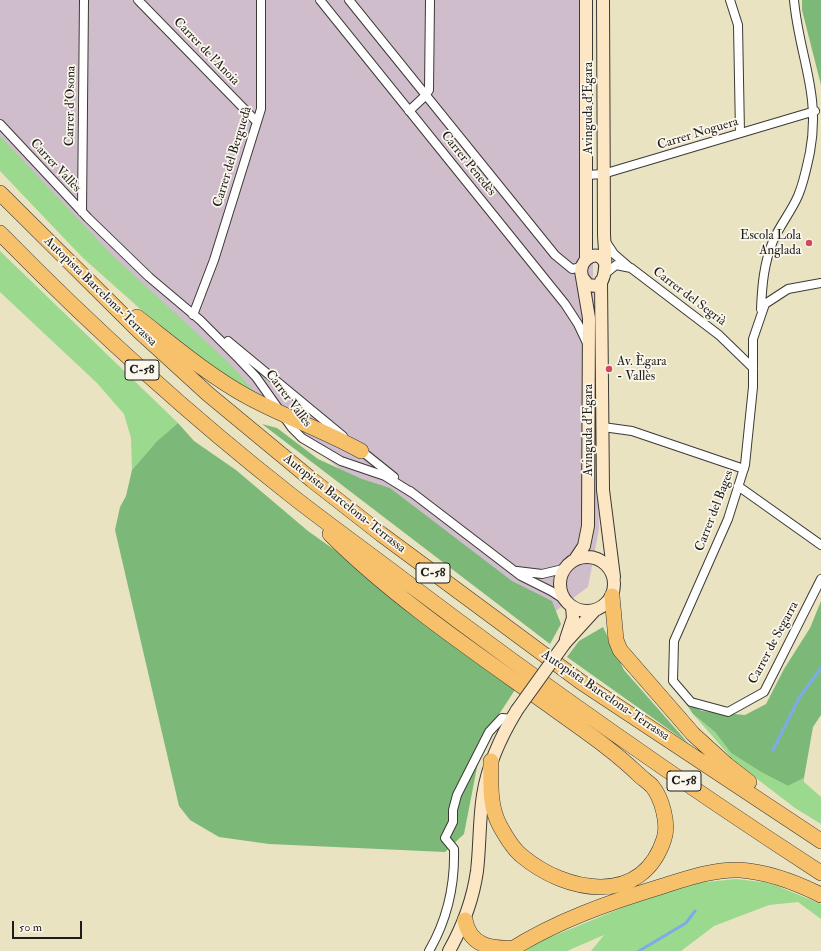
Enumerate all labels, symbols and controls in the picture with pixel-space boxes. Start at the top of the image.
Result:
street label: Carrer de l'Anoia [170,15,242,89]
street label: Avinguda d'Egara [581,62,597,154]
street label: Carrer d'Osona [62,66,80,146]
street label: Carrer del Berguedà [210,105,256,209]
street label: Carrer Noguera [656,114,740,154]
street label: Carrer Penedès [437,129,499,199]
street label: Carrer Vallès [26,136,84,196]
place label: Escola Lola Anglada [740,228,801,259]
street label: Autopista Barcelona-Terrassa [40,234,160,350]
marker: Escola Lola Anglada [804,238,814,248]
street label: Carrer del Segrià [649,264,729,330]
place label: Av. Ègara - Vallès [617,354,667,385]
road number: C-58 [125,360,159,380]
marker: Av. Ègara - Vallès [604,364,614,374]
street label: Carrer Vallès [261,367,315,431]
street label: Avinguda d'Egara [581,384,597,476]
street label: Autopista Barcelona-Terrassa [280,451,408,557]
street label: Carrer del Bages [692,468,738,554]
road number: C-58 [416,563,450,583]
street label: Carrer de Segarra [746,599,802,687]
street label: Autopista Barcelona-Terrassa [538,647,672,745]
road number: C-58 [667,771,701,791]
scale bar [14,913,84,939]
text: 50 m [19,920,42,935]

